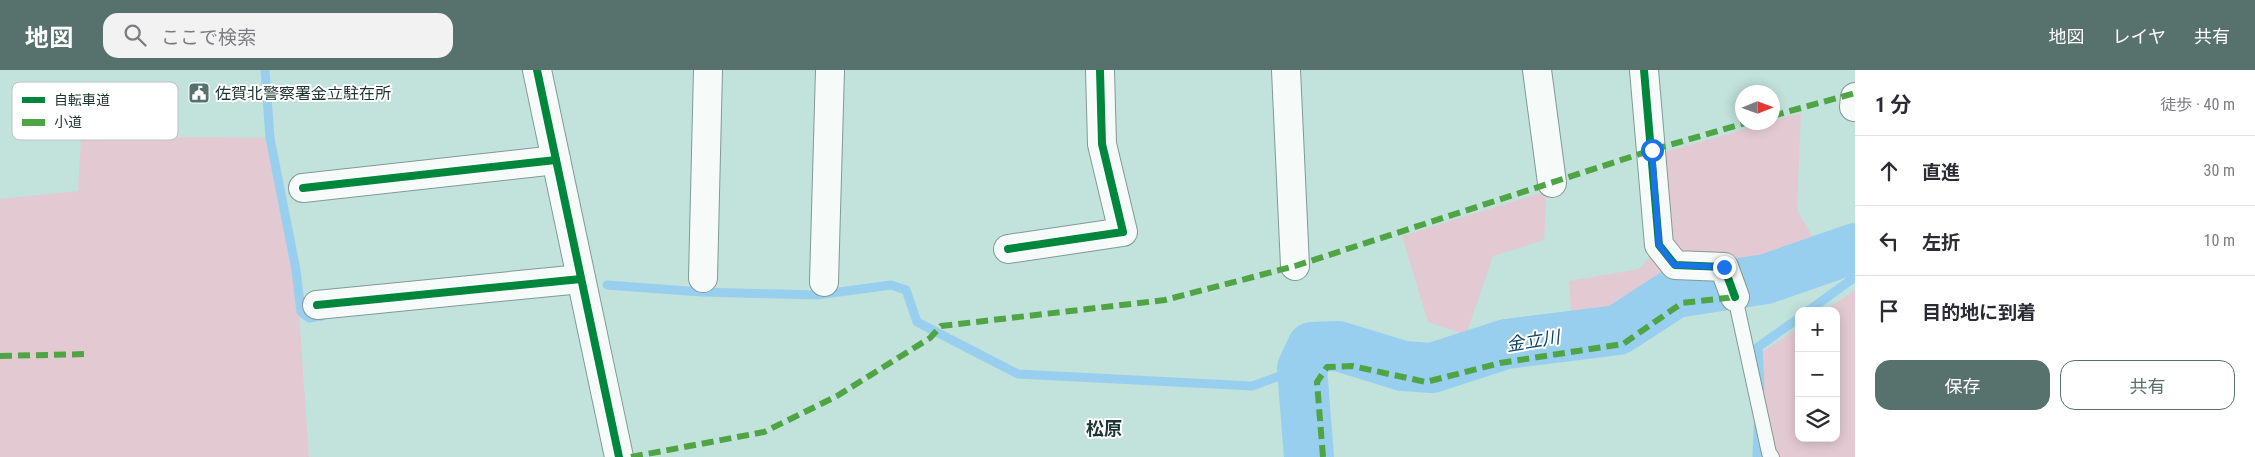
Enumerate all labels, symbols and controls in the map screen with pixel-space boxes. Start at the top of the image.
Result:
search box [103,13,453,58]
icon: search [121,21,149,49]
text: 地図 [25,24,73,52]
text: ここで検索 [161,26,256,49]
text: 地図 [2049,26,2085,47]
text: レイヤ [2113,26,2166,47]
text: 共有 [2194,26,2230,47]
public building icon: 佐賀北警察署金立駐在所 [187,81,211,105]
legend [12,82,178,140]
place label: 佐賀北警察署金立駐在所 [215,84,391,103]
north arrow [1735,85,1780,130]
text: 自転車道 [54,92,110,108]
text: 1 分 [1875,93,1911,117]
text: 徒歩 · 40 m [2160,95,2235,114]
text: 小道 [54,114,82,130]
route start [1641,139,1664,162]
icon: ahead [1875,157,1903,185]
text: 直進 [1922,161,1960,184]
text: 30 m [2203,161,2235,180]
icon: left [1875,227,1903,255]
text: 左折 [1922,231,1960,254]
text: 10 m [2203,231,2235,250]
route end [1713,256,1736,279]
icon: arrive [1875,297,1903,325]
text: 目的地に到着 [1922,301,2036,324]
map controls [1795,307,1840,442]
button: + [1795,307,1840,352]
water label: 金立川 [1505,326,1563,355]
button: − [1795,352,1840,397]
button: 保存 [1875,360,2050,410]
button: 共有 [2060,360,2235,410]
button: layers [1795,397,1840,442]
district label: 松原 [1086,418,1122,439]

